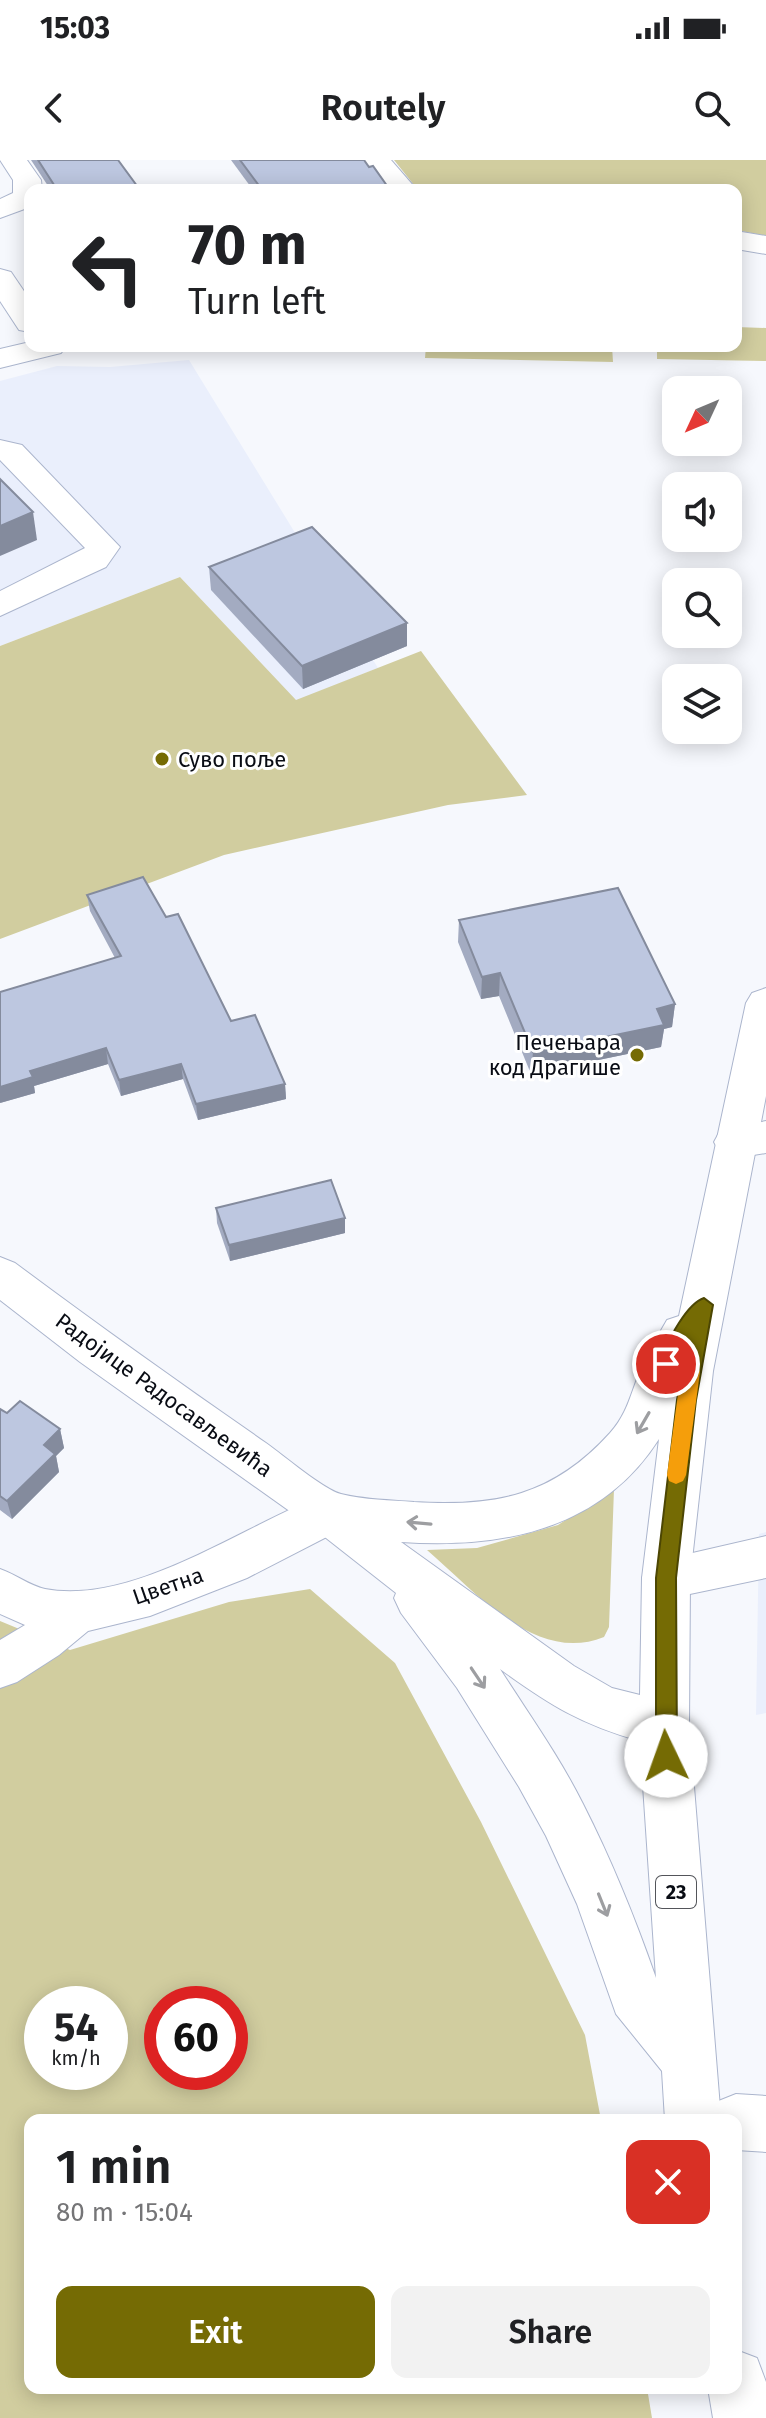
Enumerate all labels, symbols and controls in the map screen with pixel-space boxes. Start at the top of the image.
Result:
text: 15:03 [40,10,110,46]
icon: back [32,86,76,130]
text: Routely [321,86,445,130]
icon: search [690,86,734,130]
text: 70 m [188,212,307,279]
icon: left [56,216,160,320]
text: Turn left [188,280,326,324]
north arrow [662,376,742,456]
map controls [662,376,742,744]
button: sound [662,472,742,552]
button: search [662,568,742,648]
button: layers [662,664,742,744]
place label: Суво поље [178,746,286,773]
marker: Суво поље [153,750,171,768]
place label: Печењара код Драгише [489,1029,621,1081]
marker: Печењара код Драгише [628,1046,646,1064]
street label: Радојице Радосављевића [50,1307,278,1483]
pin [632,1330,700,1398]
icon: arrive [644,1342,688,1386]
one-way arrow [635,1411,651,1434]
one-way arrow [406,1515,433,1530]
street label: Цветна [129,1561,207,1611]
one-way arrow [470,1667,486,1689]
position arrow [624,1714,708,1798]
road number: 23 [656,1876,696,1908]
one-way arrow [597,1892,612,1917]
speed limit sign: 60 [144,1986,248,2090]
text: 54 [54,2004,98,2052]
text: km/h [51,2046,101,2070]
text: 1 min [56,2138,172,2196]
button: close [626,2140,710,2224]
text: 80 m · 15:04 [56,2197,193,2228]
button: Exit [56,2286,375,2378]
button: Share [391,2286,710,2378]

